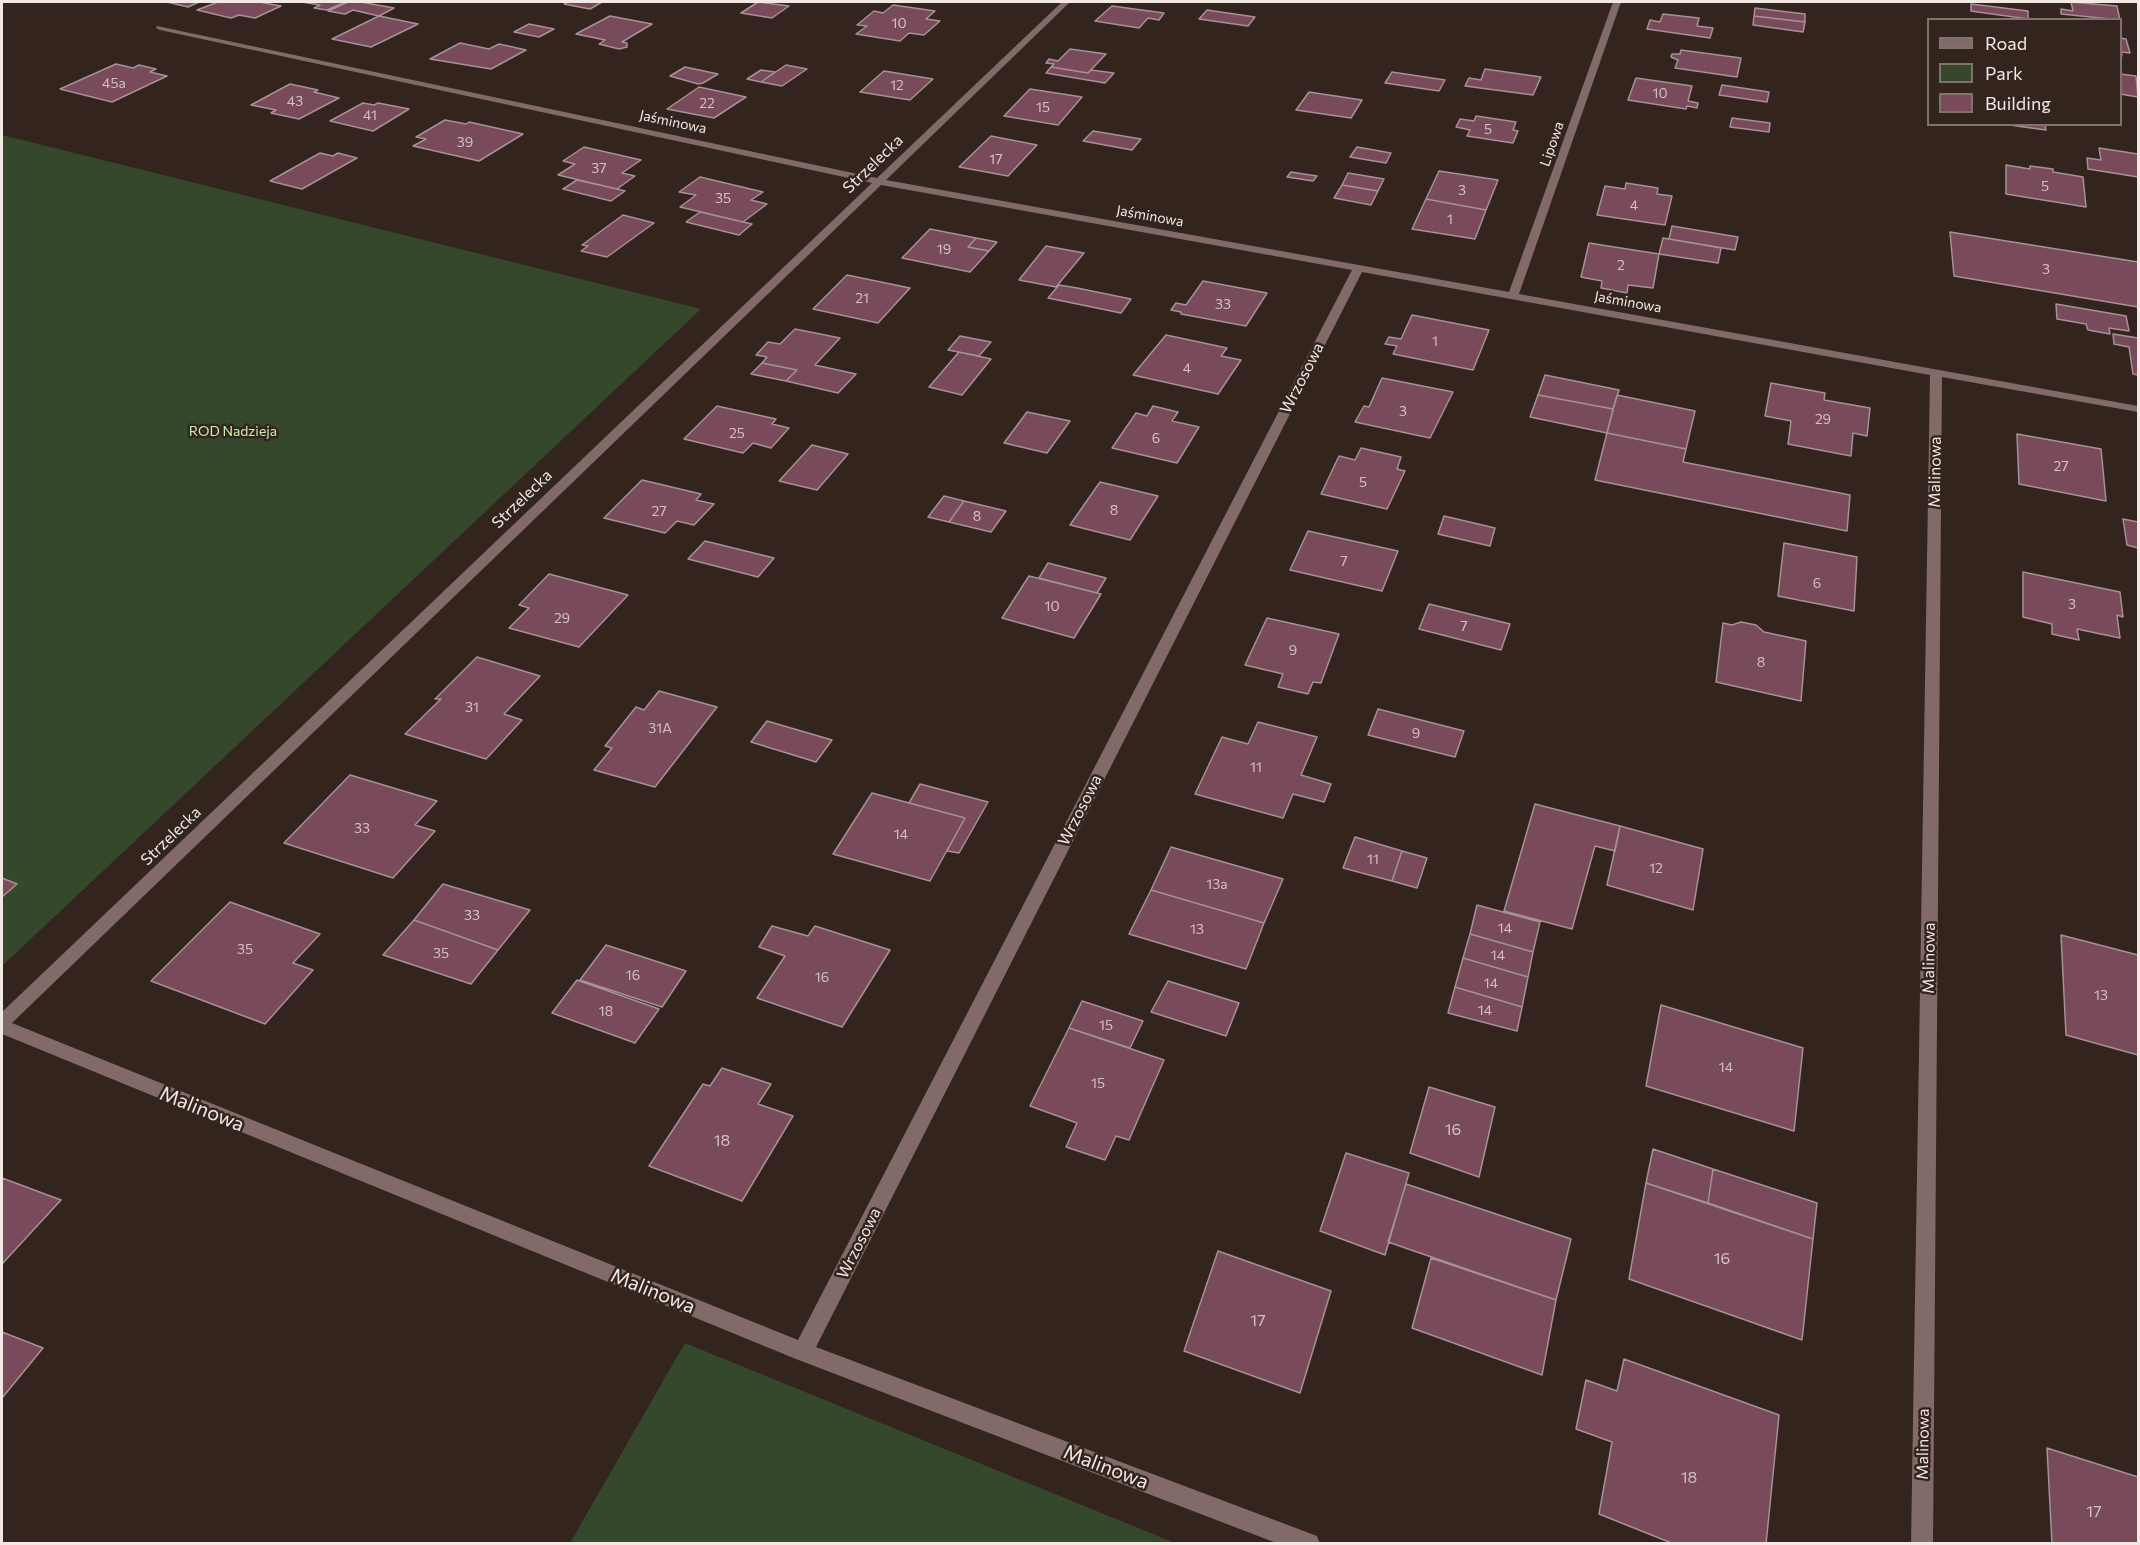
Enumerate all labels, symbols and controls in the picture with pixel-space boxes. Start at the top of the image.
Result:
house number: 10 [891,15,907,31]
legend [1927,18,2122,126]
text: Road [1985,32,2027,54]
text: Park [1985,62,2023,84]
house number: 45a [102,75,126,91]
house number: 12 [890,77,904,93]
house number: 10 [1652,85,1668,101]
text: Building [1985,92,2051,114]
house number: 43 [287,93,303,109]
house number: 22 [699,95,715,111]
house number: 15 [1036,99,1050,115]
house number: 41 [363,107,377,123]
street label: Jaśminowa [638,107,708,137]
street label: Lipowa [1537,119,1567,169]
house number: 5 [1484,121,1492,137]
street label: Strzelecka [839,131,907,197]
house number: 39 [457,134,473,150]
house number: 17 [989,151,1003,167]
house number: 37 [591,160,607,176]
house number: 5 [2041,178,2049,194]
house number: 3 [1458,182,1466,198]
house number: 35 [715,190,731,206]
house number: 4 [1630,197,1638,213]
street label: Jaśminowa [1115,202,1185,230]
house number: 1 [1447,211,1453,227]
house number: 19 [937,241,951,257]
house number: 2 [1617,257,1625,273]
house number: 3 [2042,261,2050,277]
street label: Jaśminowa [1593,288,1663,316]
house number: 21 [855,290,869,306]
house number: 33 [1215,296,1231,312]
house number: 1 [1432,333,1438,349]
street label: Wrzosowa [1276,339,1328,417]
house number: 4 [1183,360,1191,376]
house number: 3 [1399,403,1407,419]
house number: 29 [1815,411,1831,427]
park label: ROD Nadzieja [189,423,277,439]
house number: 25 [729,425,745,441]
house number: 6 [1152,430,1160,446]
street label: Malinowa [1925,436,1945,508]
house number: 27 [2053,458,2069,474]
street label: Strzelecka [488,466,556,532]
house number: 5 [1359,474,1367,490]
house number: 8 [1110,502,1118,518]
house number: 27 [651,503,667,519]
house number: 8 [973,508,981,524]
house number: 7 [1340,553,1348,569]
house number: 6 [1813,575,1821,591]
house number: 3 [2068,596,2076,612]
house number: 10 [1044,598,1060,614]
house number: 29 [554,610,570,626]
house number: 7 [1460,618,1468,634]
house number: 9 [1289,642,1297,658]
house number: 8 [1757,654,1765,670]
house number: 31 [465,699,479,715]
house number: 31A [648,720,672,736]
house number: 9 [1412,725,1420,741]
house number: 11 [1250,759,1262,775]
street label: Wrzosowa [1054,771,1106,849]
street label: Strzelecka [137,803,205,869]
house number: 33 [354,820,370,836]
house number: 14 [894,826,908,842]
house number: 11 [1367,851,1379,867]
house number: 12 [1649,860,1663,876]
house number: 13a [1206,876,1228,892]
house number: 33 [464,907,480,923]
house number: 14 [1498,920,1512,936]
house number: 13 [1190,921,1204,937]
street label: Malinowa [1919,922,1939,994]
house number: 35 [237,941,253,957]
house number: 35 [433,945,449,961]
house number: 14 [1491,947,1505,963]
house number: 16 [626,967,640,983]
house number: 16 [815,969,829,985]
house number: 14 [1484,975,1498,991]
house number: 13 [2094,987,2108,1003]
house number: 14 [1478,1002,1492,1018]
house number: 18 [599,1003,613,1019]
house number: 15 [1099,1017,1113,1033]
house number: 14 [1719,1059,1733,1075]
house number: 15 [1091,1075,1105,1091]
street label: Malinowa [156,1081,248,1137]
house number: 16 [1445,1120,1461,1140]
house number: 18 [714,1131,730,1151]
street label: Wrzosowa [833,1204,885,1282]
house number: 16 [1714,1249,1730,1269]
street label: Malinowa [607,1263,699,1319]
house number: 17 [1250,1311,1266,1331]
street label: Malinowa [1913,1408,1933,1480]
street label: Malinowa [1060,1440,1152,1494]
house number: 18 [1681,1468,1697,1488]
house number: 17 [2086,1502,2102,1522]

